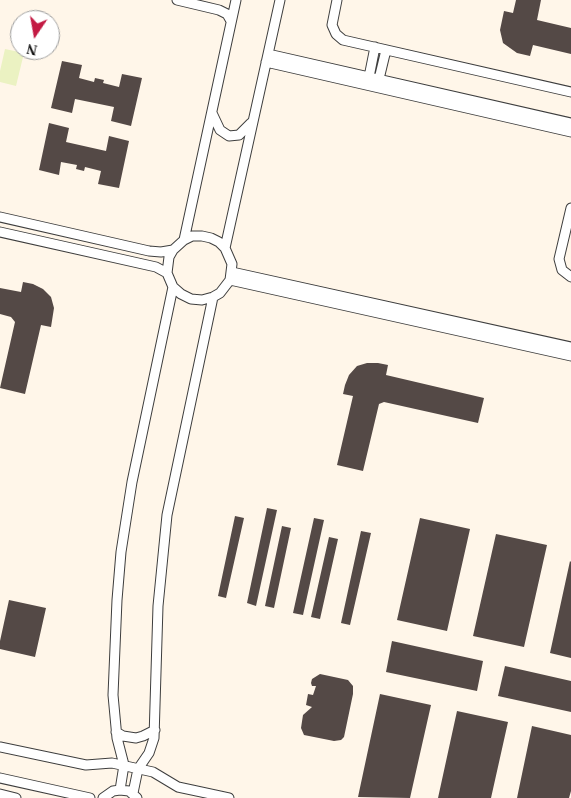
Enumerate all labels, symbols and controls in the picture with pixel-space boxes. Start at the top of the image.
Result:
north arrow [10,10,60,60]
text: N [25,41,38,58]

